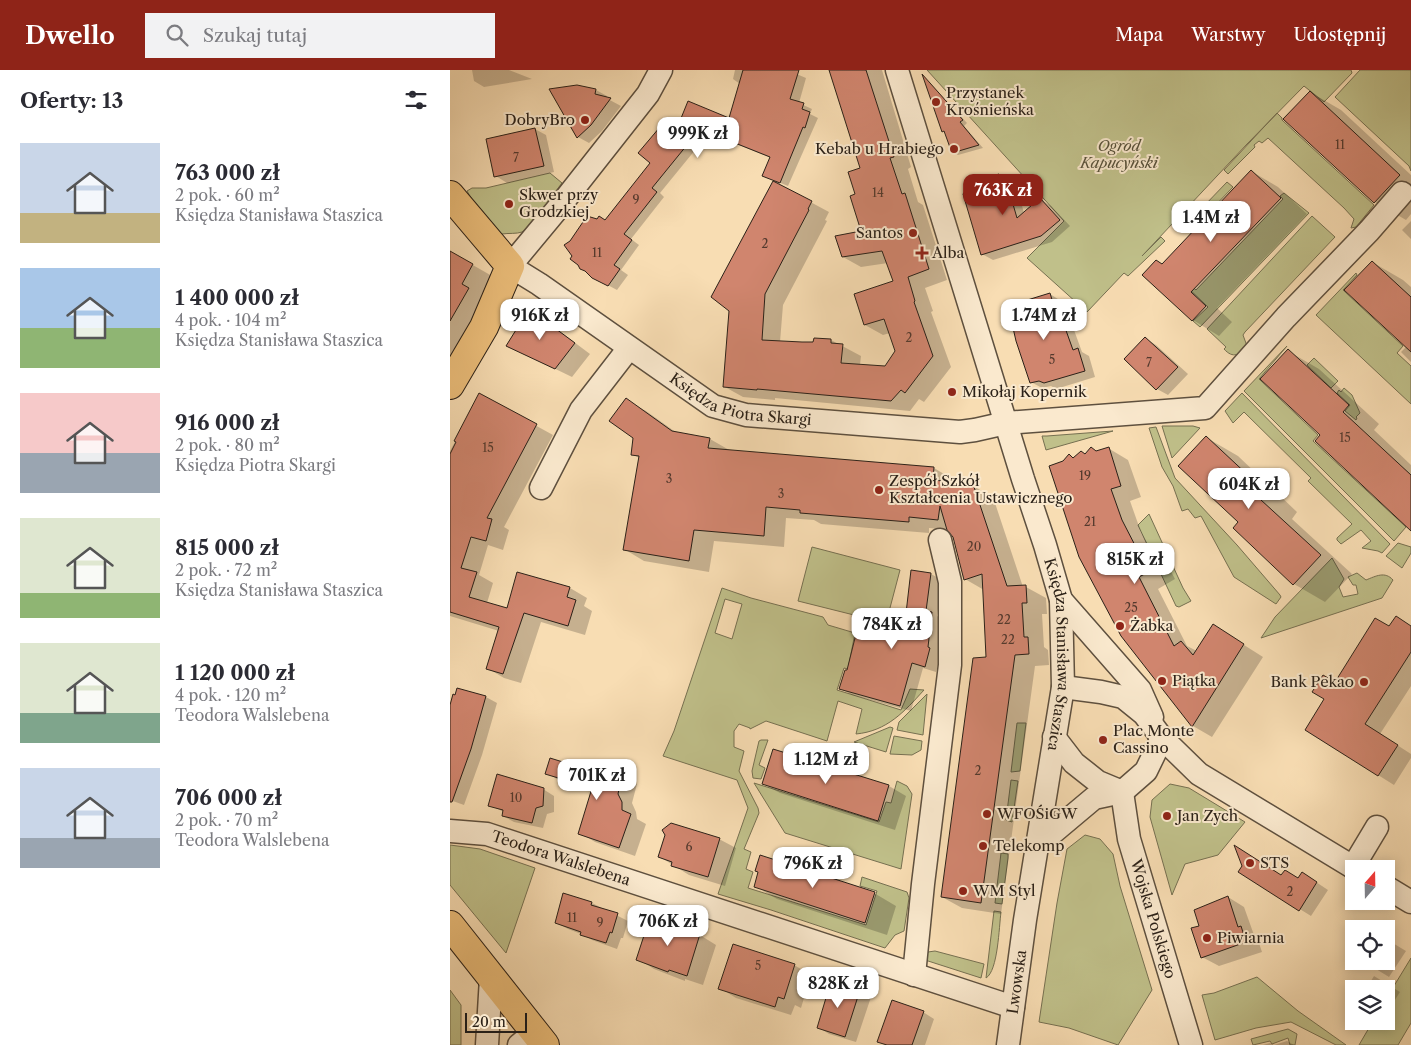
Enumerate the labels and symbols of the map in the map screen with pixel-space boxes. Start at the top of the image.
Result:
place label: Przystanek Krośnieńska [946,83,1034,119]
marker: Przystanek Krośnieńska [930,96,942,108]
place label: DobryBro [504,110,575,129]
marker: DobryBro [579,114,591,126]
pin: 999K zł [652,116,744,159]
park label: Ogród Kapucyński [1079,136,1159,172]
house number: 11 [1335,137,1345,152]
place label: Kebab u Hrabiego [815,139,944,158]
marker: Kebab u Hrabiego [948,143,960,155]
house number: 7 [513,150,519,165]
pin: 763K zł [957,174,1049,216]
place label: Skwer przy Grodzkiej [519,185,599,221]
house number: 14 [872,185,884,200]
house number: 9 [632,192,640,207]
marker: Skwer przy Grodzkiej [503,198,515,210]
pin: 1.4M zł [1165,200,1257,243]
place label: Santos [856,223,903,242]
marker: Santos [907,227,919,239]
house number: 2 [762,236,769,251]
place label: Alba [931,243,965,262]
house number: 11 [592,245,602,260]
marker: Alba [916,247,928,259]
pin: 916K zł [494,298,586,341]
pin: 1.74M zł [992,298,1096,341]
house number: 2 [906,330,913,345]
house number: 5 [1049,352,1055,367]
house number: 7 [1146,355,1152,370]
street label: Księdza Piotra Skargi [666,369,813,429]
place label: Mikołaj Kopernik [962,382,1088,401]
marker: Mikołaj Kopernik [946,386,958,398]
house number: 15 [1339,430,1351,445]
house number: 15 [482,440,494,455]
house number: 19 [1079,468,1091,483]
pin: 604K zł [1203,468,1295,510]
house number: 3 [666,471,672,486]
place label: Zespół Szkół Kształcenia Ustawicznego [889,471,1072,507]
marker: Zespół Szkół Kształcenia Ustawicznego [873,484,885,496]
house number: 3 [778,486,784,501]
house number: 21 [1084,514,1096,529]
house number: 20 [967,539,981,554]
pin: 815K zł [1089,542,1181,585]
street label: Księdza Stanisława Staszica [1040,555,1073,753]
house number: 25 [1124,600,1138,615]
pin: 784K zł [846,608,938,650]
house number: 22 [997,612,1011,627]
place label: Żabka [1130,616,1173,635]
marker: Żabka [1114,620,1126,632]
house number: 22 [1001,632,1015,647]
place label: Piątka [1172,671,1216,690]
place label: Bank Pekao [1270,672,1354,691]
marker: Piątka [1156,675,1168,687]
marker: Bank Pekao [1358,676,1370,688]
place label: Plac Monte Cassino [1113,721,1194,757]
marker: Plac Monte Cassino [1097,734,1109,746]
pin: 1.12M zł [774,742,878,785]
pin: 701K zł [551,758,643,801]
house number: 2 [975,763,982,778]
house number: 10 [510,790,522,805]
place label: WFOŚiGW [996,804,1078,823]
place label: Jan Zych [1175,806,1239,825]
marker: WFOŚiGW [981,808,993,820]
marker: Jan Zych [1161,810,1173,822]
street label: Teodora Walslebena [489,826,633,890]
place label: Telekomp [993,836,1065,855]
house number: 6 [685,839,693,854]
marker: Telekomp [977,840,989,852]
pin: 796K zł [767,846,859,889]
place label: STS [1260,853,1289,872]
street label: Wojska Polskiego [1126,856,1180,981]
marker: STS [1244,857,1256,869]
north arrow [1345,860,1395,910]
place label: WM Styl [972,881,1036,900]
house number: 2 [1287,884,1294,899]
marker: WM Styl [957,885,969,897]
pin: 706K zł [622,904,714,947]
house number: 11 [567,910,577,925]
house number: 9 [596,915,604,930]
place label: Piwiarnia [1217,928,1284,947]
marker: Piwiarnia [1201,932,1213,944]
street label: Lwowska [1003,948,1030,1015]
house number: 5 [755,958,761,973]
pin: 828K zł [792,966,884,1009]
scale bar [465,1010,528,1033]

